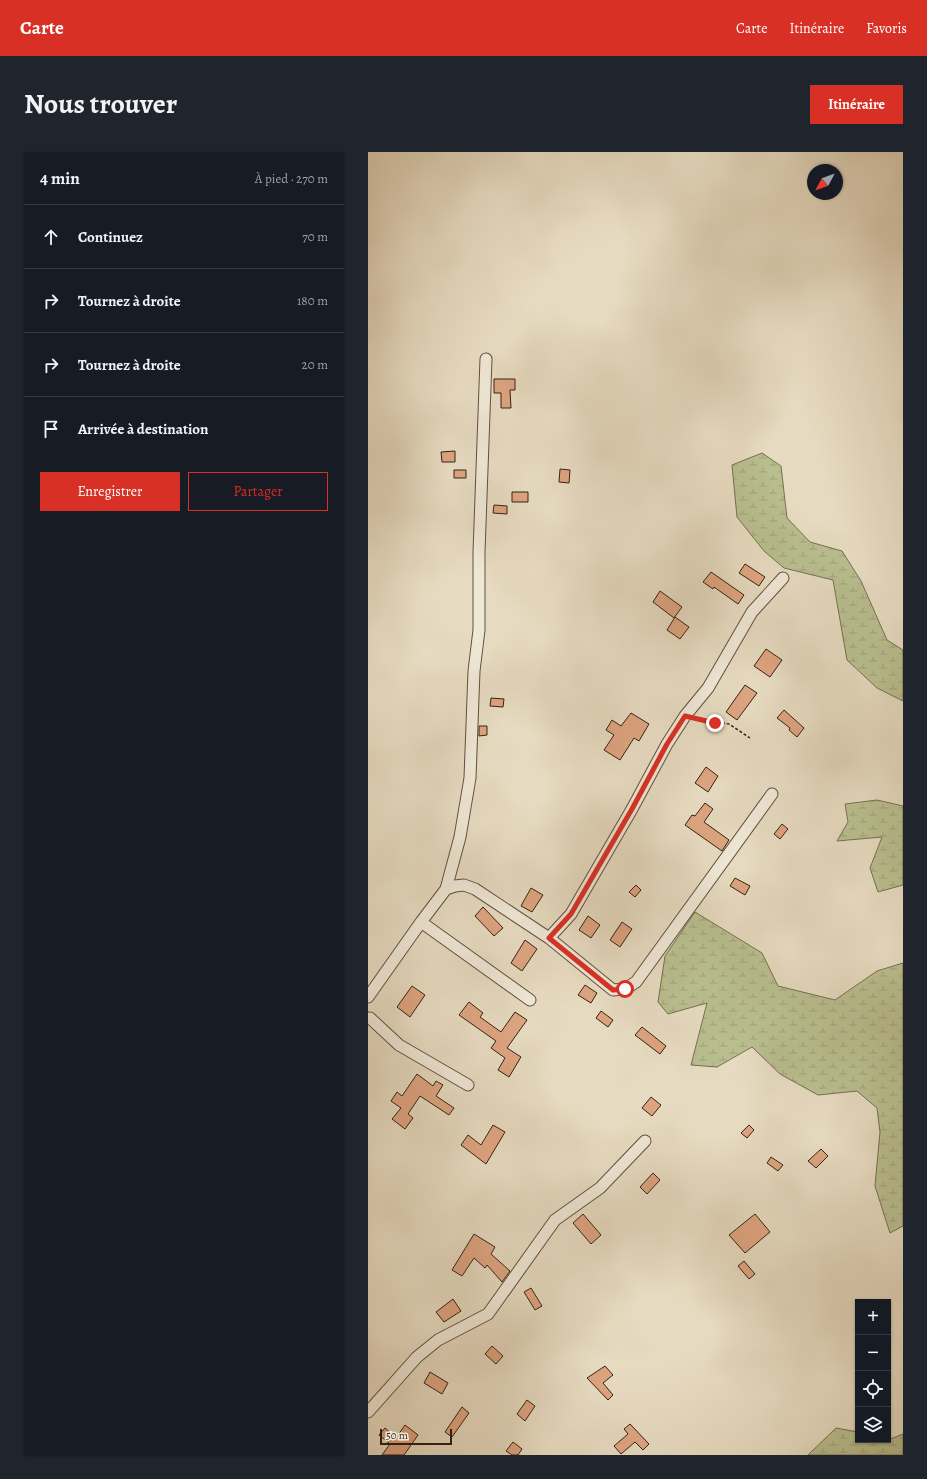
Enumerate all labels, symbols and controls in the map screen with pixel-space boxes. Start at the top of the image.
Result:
text: Carte [20,15,64,41]
text: Carte [736,19,767,38]
text: Itinéraire [789,19,844,38]
text: Favoris [866,19,907,38]
text: Nous trouver [24,85,177,123]
button: Itinéraire [810,85,903,124]
north arrow [807,164,843,200]
text: 4 min [40,167,80,190]
text: À pied · 270 m [255,170,328,187]
icon: ahead [40,226,62,248]
text: Continuez [78,227,143,247]
text: 70 m [302,228,328,245]
icon: right [40,290,62,312]
text: Tournez à droite [78,291,181,311]
text: 180 m [297,292,328,309]
icon: right [40,354,62,376]
text: Tournez à droite [78,355,181,375]
text: 20 m [302,356,328,373]
icon: arrive [40,418,62,440]
text: Arrivée à destination [78,419,209,439]
button: Enregistrer [40,472,180,511]
button: Partager [188,472,328,511]
route end [706,714,724,732]
route start [616,980,634,998]
map controls [855,1299,891,1443]
button: + [855,1299,891,1335]
button: − [855,1335,891,1371]
button: locate [855,1371,891,1407]
button: layers [855,1407,891,1443]
scale bar [380,1427,452,1446]
text: 50 m [386,1428,408,1443]

